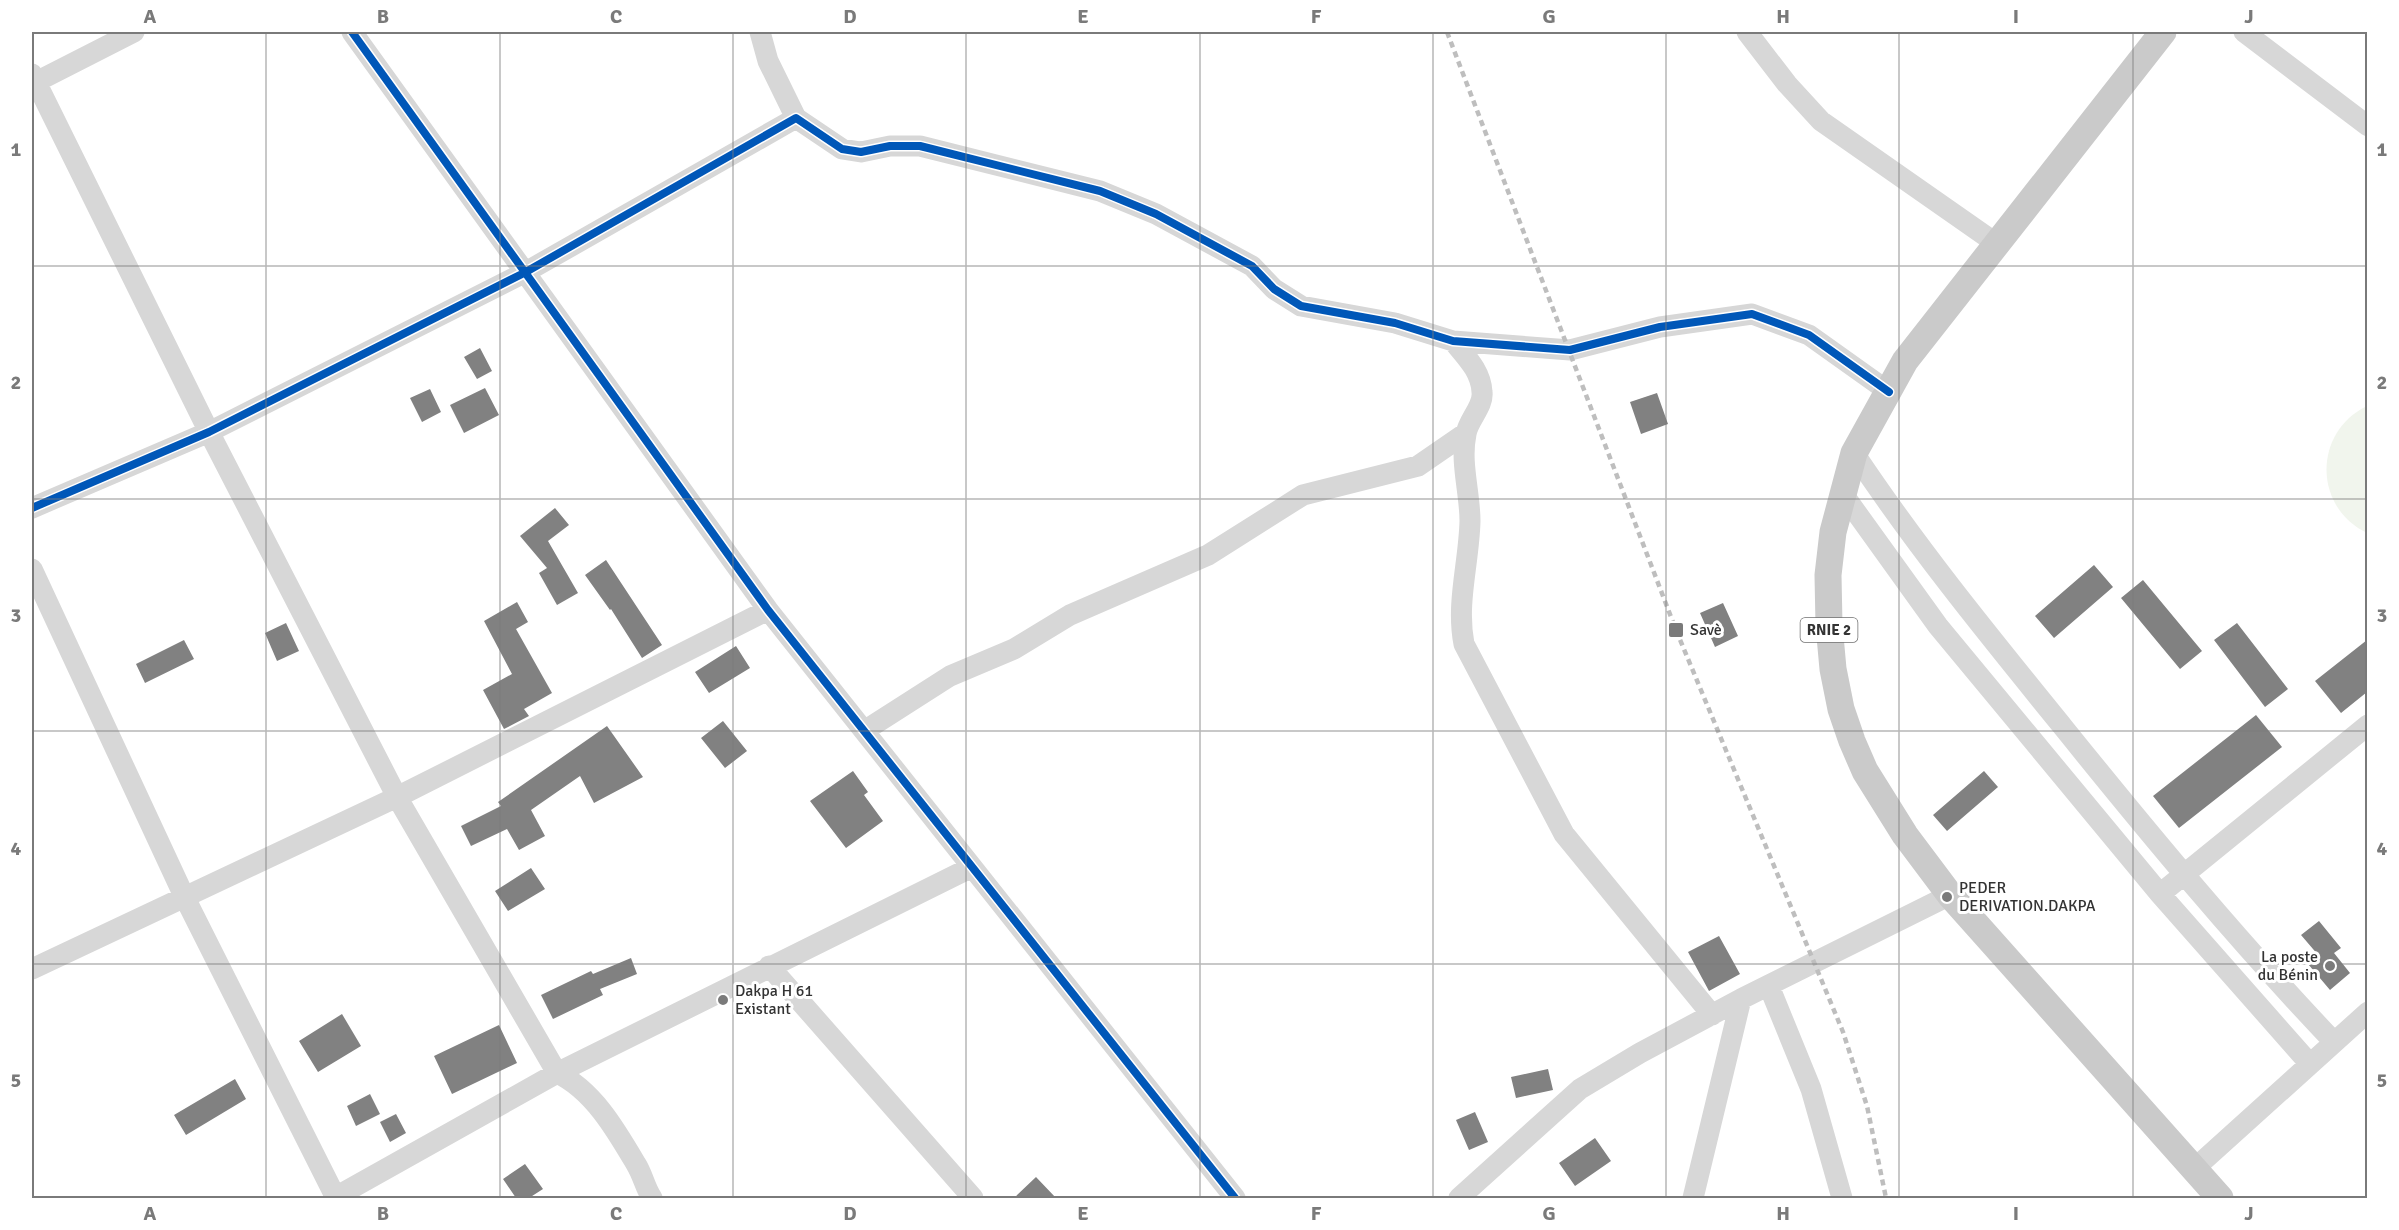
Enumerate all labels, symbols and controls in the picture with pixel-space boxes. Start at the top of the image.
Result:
text: A [144,4,157,29]
text: B [377,4,389,29]
text: C [610,4,622,29]
text: D [843,4,857,29]
text: E [1077,4,1089,29]
text: F [1311,4,1322,29]
text: G [1542,4,1556,29]
text: H [1776,4,1790,29]
text: I [2013,4,2019,29]
text: J [2244,4,2254,29]
text: 1 [11,137,22,162]
text: 1 [2377,137,2388,162]
text: 2 [11,370,21,395]
text: 2 [2377,370,2387,395]
text: 3 [11,603,21,628]
text: 3 [2377,603,2387,628]
road number: RNIE 2 [1800,618,1858,642]
place label: Savè [1690,620,1722,640]
marker: Savè [1667,621,1685,639]
text: 4 [11,836,22,861]
text: 4 [2377,836,2388,861]
place label: PEDER DERIVATION.DAKPA [1959,878,2096,916]
marker: PEDER DERIVATION.DAKPA [1940,890,1954,904]
place label: La poste du Bénin [2258,947,2318,985]
marker: La poste du Bénin [2323,959,2337,973]
place label: Dakpa H 61 Existant [735,981,813,1019]
marker: Dakpa H 61 Existant [716,993,730,1007]
text: 5 [11,1068,21,1093]
text: 5 [2377,1068,2387,1093]
text: A [144,1201,157,1226]
text: B [377,1201,389,1226]
text: C [610,1201,622,1226]
text: D [843,1201,857,1226]
text: E [1077,1201,1089,1226]
text: F [1311,1201,1322,1226]
text: G [1542,1201,1556,1226]
text: H [1776,1201,1790,1226]
text: I [2013,1201,2019,1226]
text: J [2244,1201,2254,1226]

